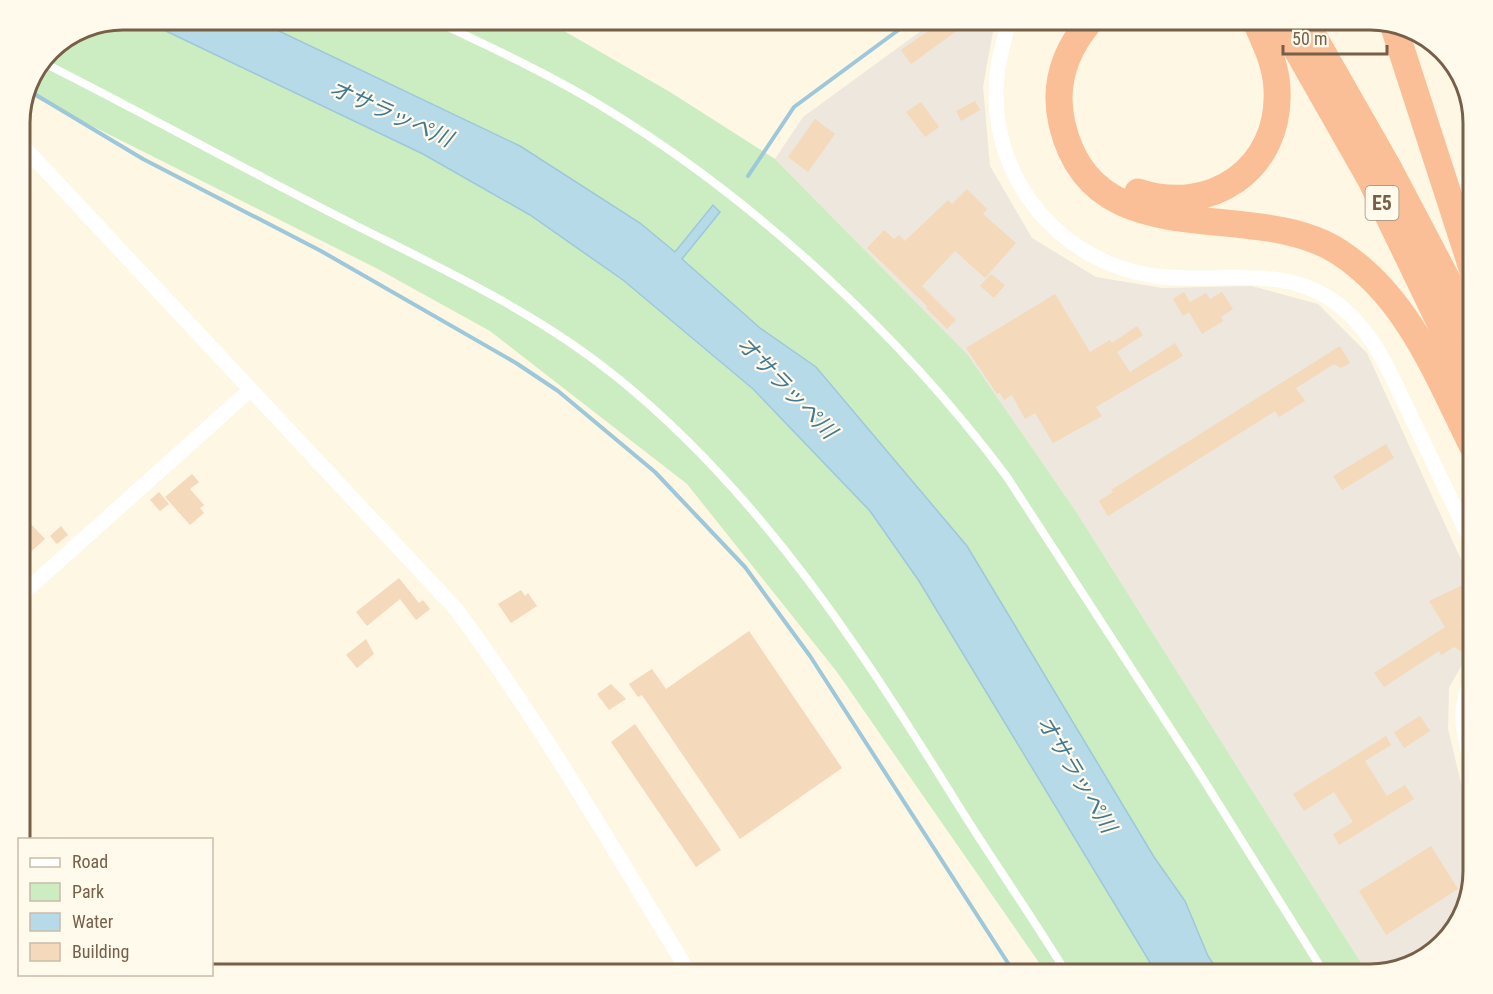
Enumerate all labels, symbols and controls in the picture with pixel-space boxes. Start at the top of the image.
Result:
scale bar [1283,18,1386,56]
text: 50 m [1292,28,1327,49]
water label: オサラッペ川 [325,75,458,153]
road number: E5 [1366,186,1398,220]
water label: オサラッペ川 [732,331,843,445]
water label: オサラッペ川 [1032,711,1122,839]
legend [18,838,213,976]
text: Road [72,851,108,872]
text: Park [72,881,104,902]
text: Water [72,911,114,932]
text: Building [72,941,129,962]

